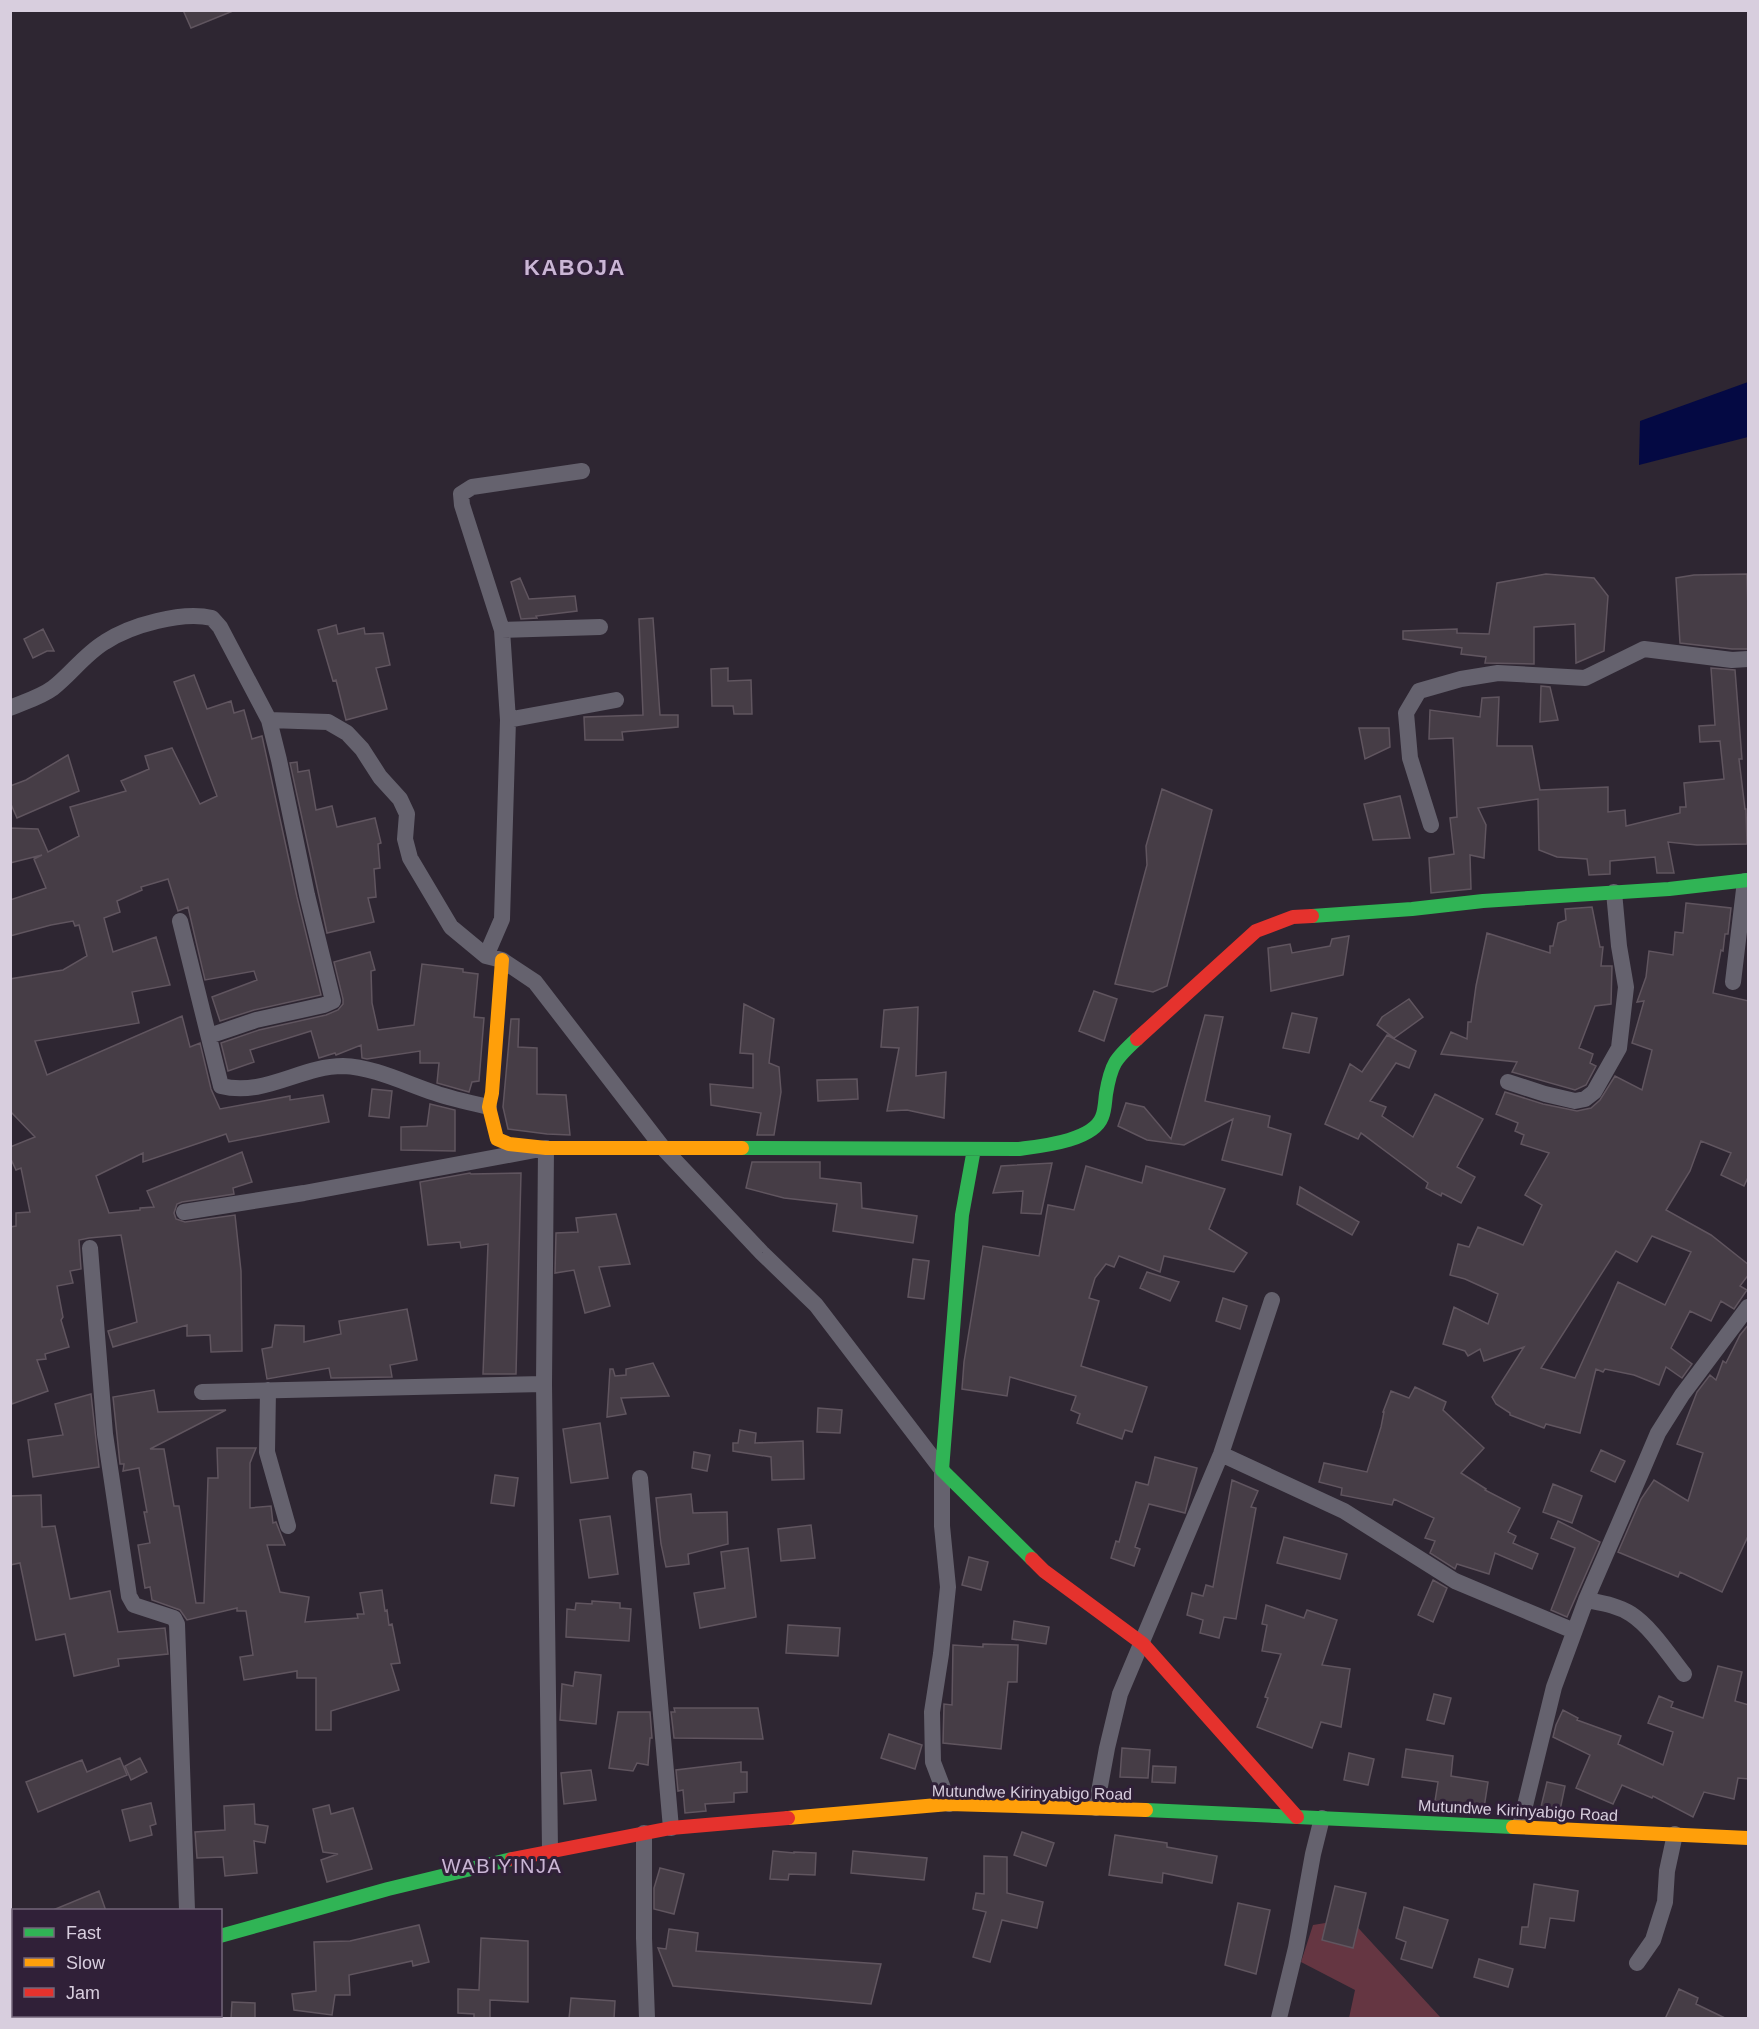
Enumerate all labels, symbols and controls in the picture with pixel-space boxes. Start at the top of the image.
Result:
district label: KABOJA [524,255,626,280]
street label: Mutundwe Kirinyabigo Road [932,1782,1132,1803]
street label: Mutundwe Kirinyabigo Road [1418,1797,1618,1824]
district label: WABIYINJA [442,1855,562,1877]
legend [12,1909,222,2017]
text: Fast [66,1923,101,1943]
text: Slow [66,1953,106,1973]
text: Jam [66,1983,100,2003]

